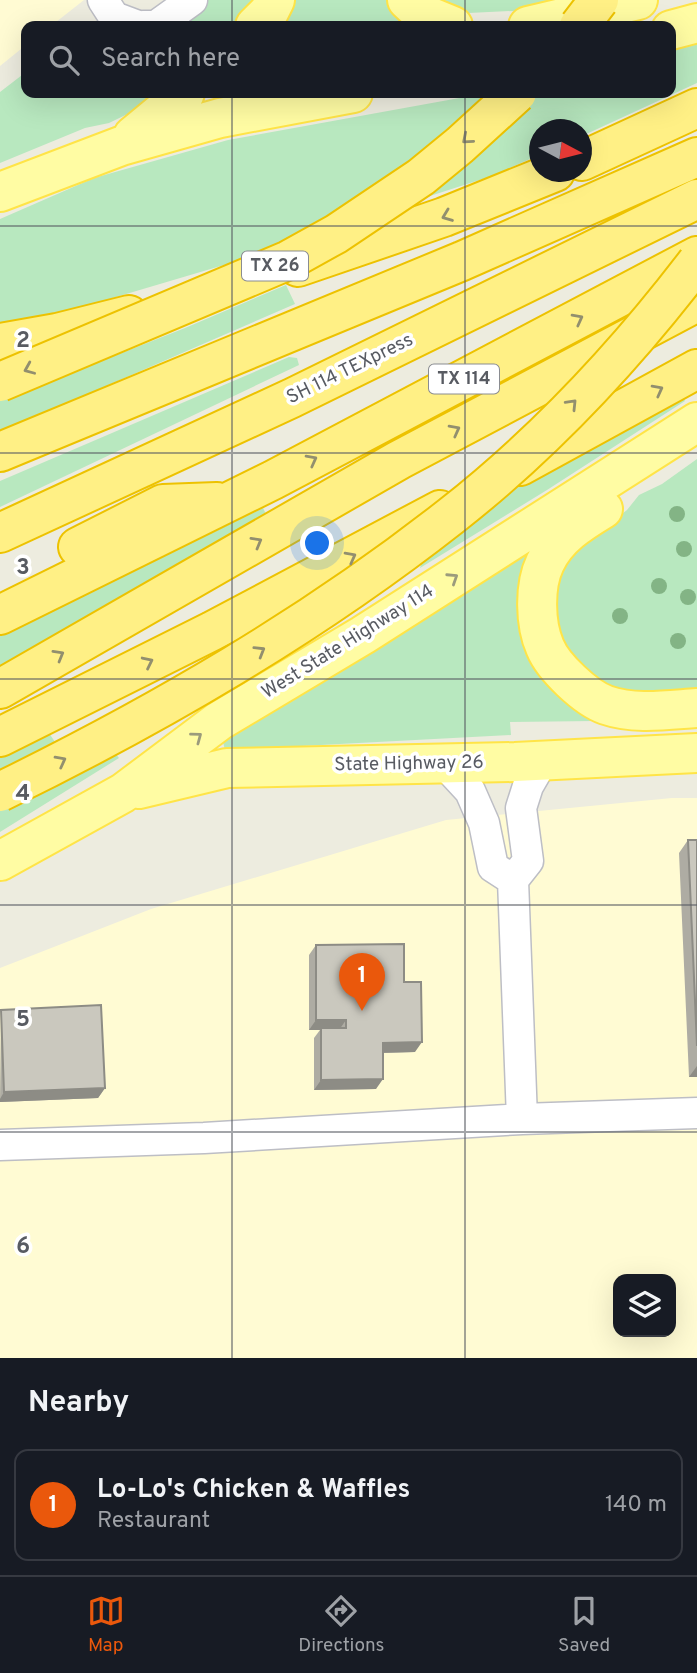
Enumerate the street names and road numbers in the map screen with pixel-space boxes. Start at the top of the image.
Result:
road number: TX 26 [242,252,308,280]
street label: SH 114 TEXpress [283,328,417,410]
road number: TX 114 [429,365,499,394]
street label: West State Highway 114 [258,579,438,705]
street label: State Highway 26 [334,751,484,777]

